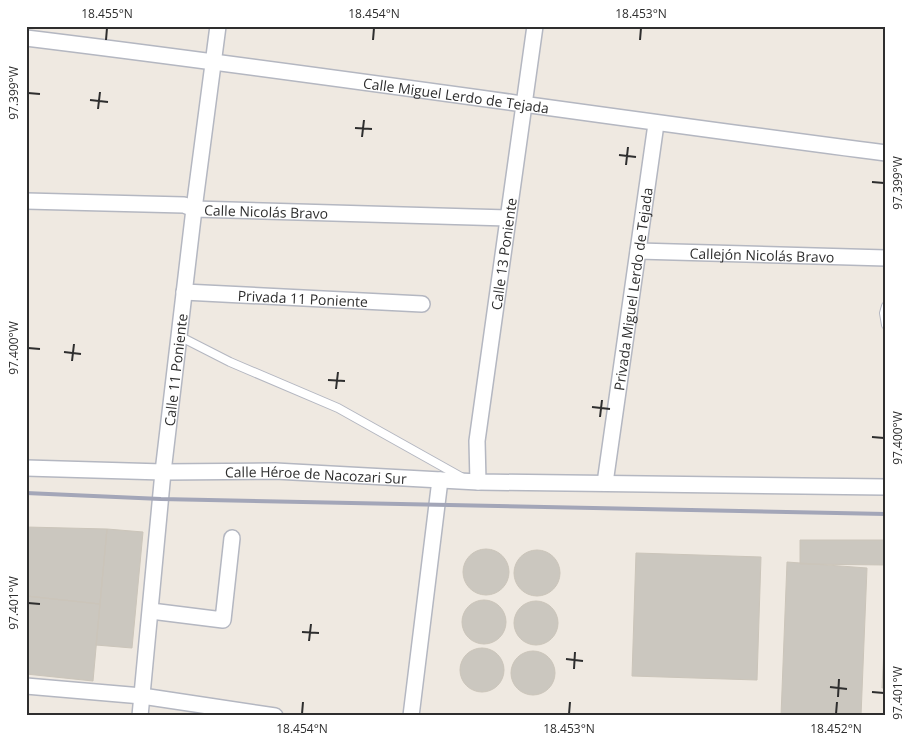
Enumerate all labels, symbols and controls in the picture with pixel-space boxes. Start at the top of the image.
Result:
text: 18.455°N [81,5,133,22]
text: 18.454°N [348,5,400,22]
text: 18.453°N [615,5,667,22]
text: 97.399°W [5,66,22,120]
street label: Calle Miguel Lerdo de Tejada [362,73,550,117]
text: 97.399°W [889,156,906,210]
street label: Privada Miguel Lerdo de Tejada [609,186,656,392]
street label: Calle 13 Poniente [486,196,520,311]
street label: Calle Nicolás Bravo [204,200,328,222]
street label: Callejón Nicolás Bravo [689,243,835,266]
street label: Privada 11 Poniente [237,285,369,311]
street label: Calle 11 Poniente [159,312,191,427]
text: 97.400°W [5,321,22,375]
text: 97.400°W [889,411,906,465]
street label: Calle Héroe de Nacozari Sur [225,461,407,488]
text: 97.401°W [5,576,22,630]
text: 97.401°W [889,666,906,720]
text: 18.454°N [276,720,328,737]
text: 18.453°N [543,720,595,737]
text: 18.452°N [810,720,862,737]

